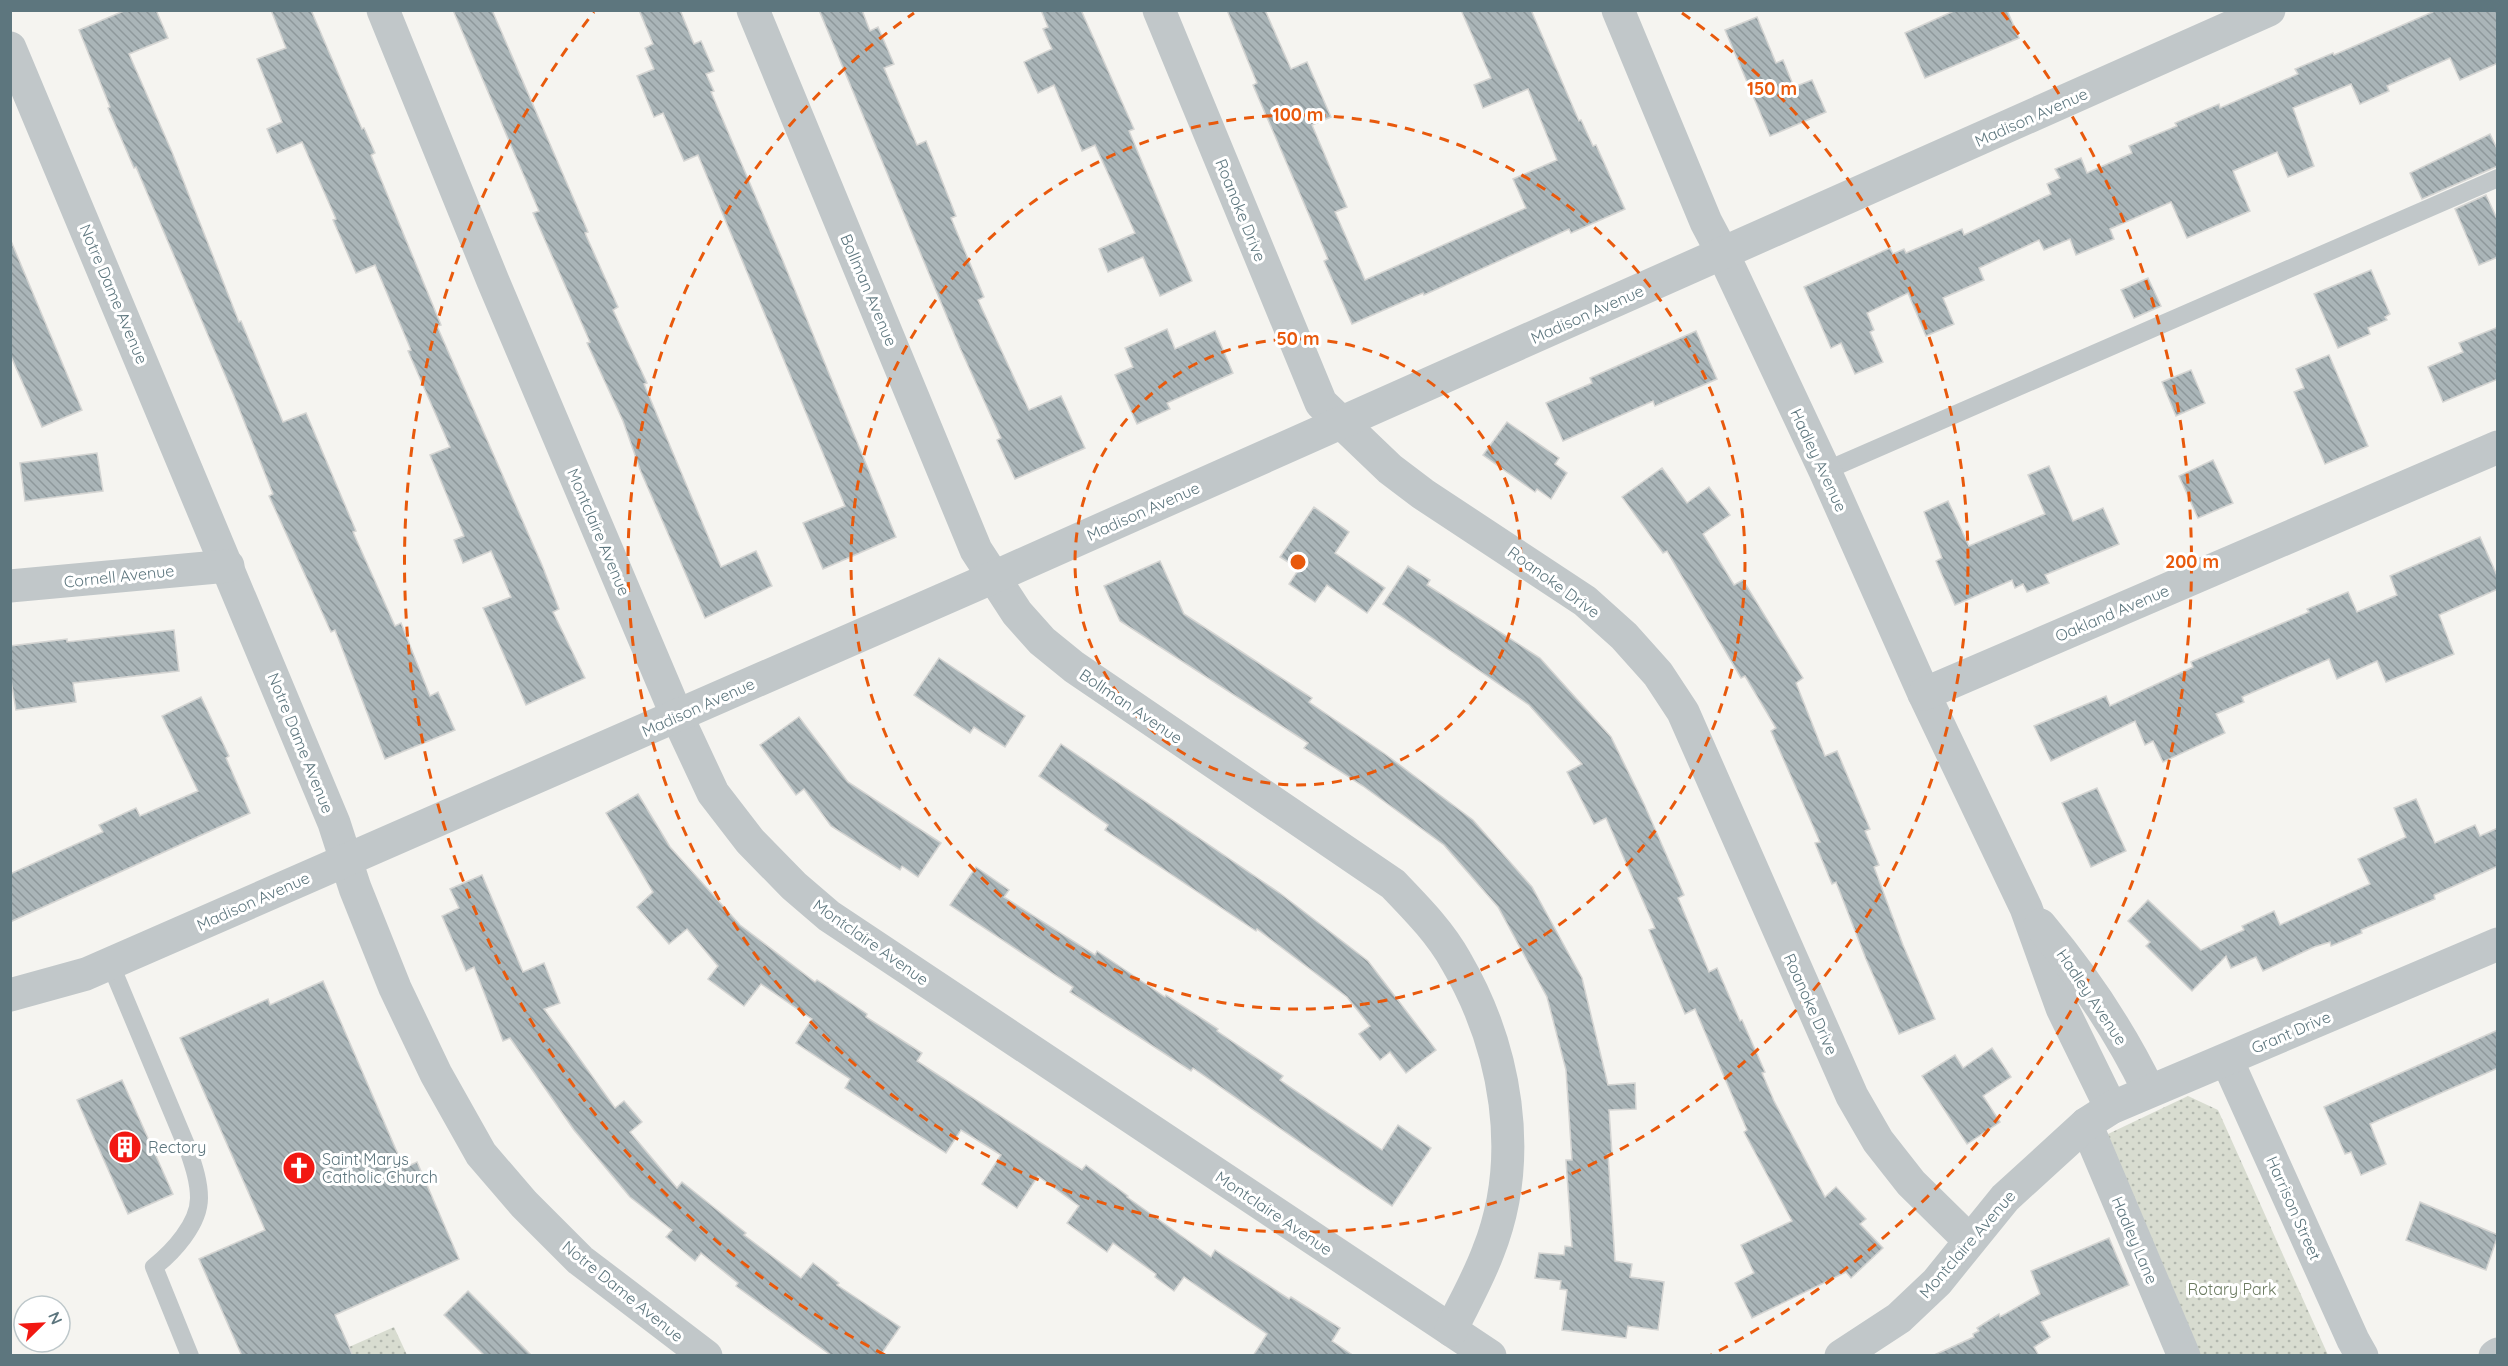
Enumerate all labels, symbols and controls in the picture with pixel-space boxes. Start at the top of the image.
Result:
text: 150 m [1747,77,1797,100]
street label: Madison Avenue [1971,83,2091,151]
text: 100 m [1273,103,1323,126]
street label: Roanoke Drive [1211,156,1271,264]
street label: Notre Dame Avenue [76,221,152,367]
street label: Bollman Avenue [836,231,902,349]
street label: Madison Avenue [1527,280,1647,348]
text: 50 m [1276,327,1320,350]
street label: Hadley Avenue [1786,405,1852,515]
street label: Montclaire Avenue [563,465,635,599]
street label: Madison Avenue [1083,477,1203,545]
street label: Roanoke Drive [1504,542,1604,622]
text: 200 m [2165,550,2219,573]
centre of rings [1288,552,1308,572]
street label: Cornell Avenue [63,560,175,592]
street label: Oakland Avenue [2052,580,2172,646]
street label: Bollman Avenue [1076,664,1186,748]
street label: Notre Dame Avenue [264,670,338,816]
street label: Madison Avenue [638,673,758,741]
street label: Madison Avenue [193,867,313,935]
street label: Montclaire Avenue [809,895,933,989]
street label: Hadley Avenue [2053,945,2131,1049]
street label: Roanoke Drive [1780,950,1842,1058]
street label: Grant Drive [2248,1006,2334,1058]
building icon: Rectory [107,1129,143,1165]
place label: Rectory [148,1137,206,1157]
place label: Saint Marys Catholic Church [322,1149,438,1187]
church icon: Saint Marys Catholic Church [281,1150,317,1186]
street label: Harrison Street [2262,1153,2326,1263]
street label: Montclaire Avenue [1212,1167,1336,1259]
street label: Montclaire Avenue [1915,1186,2019,1302]
street label: Hadley Lane [2108,1193,2162,1287]
street label: Notre Dame Avenue [558,1236,688,1346]
park label: Rotary Park [2188,1279,2276,1299]
north arrow [12,1294,72,1354]
text: N [44,1308,67,1327]

